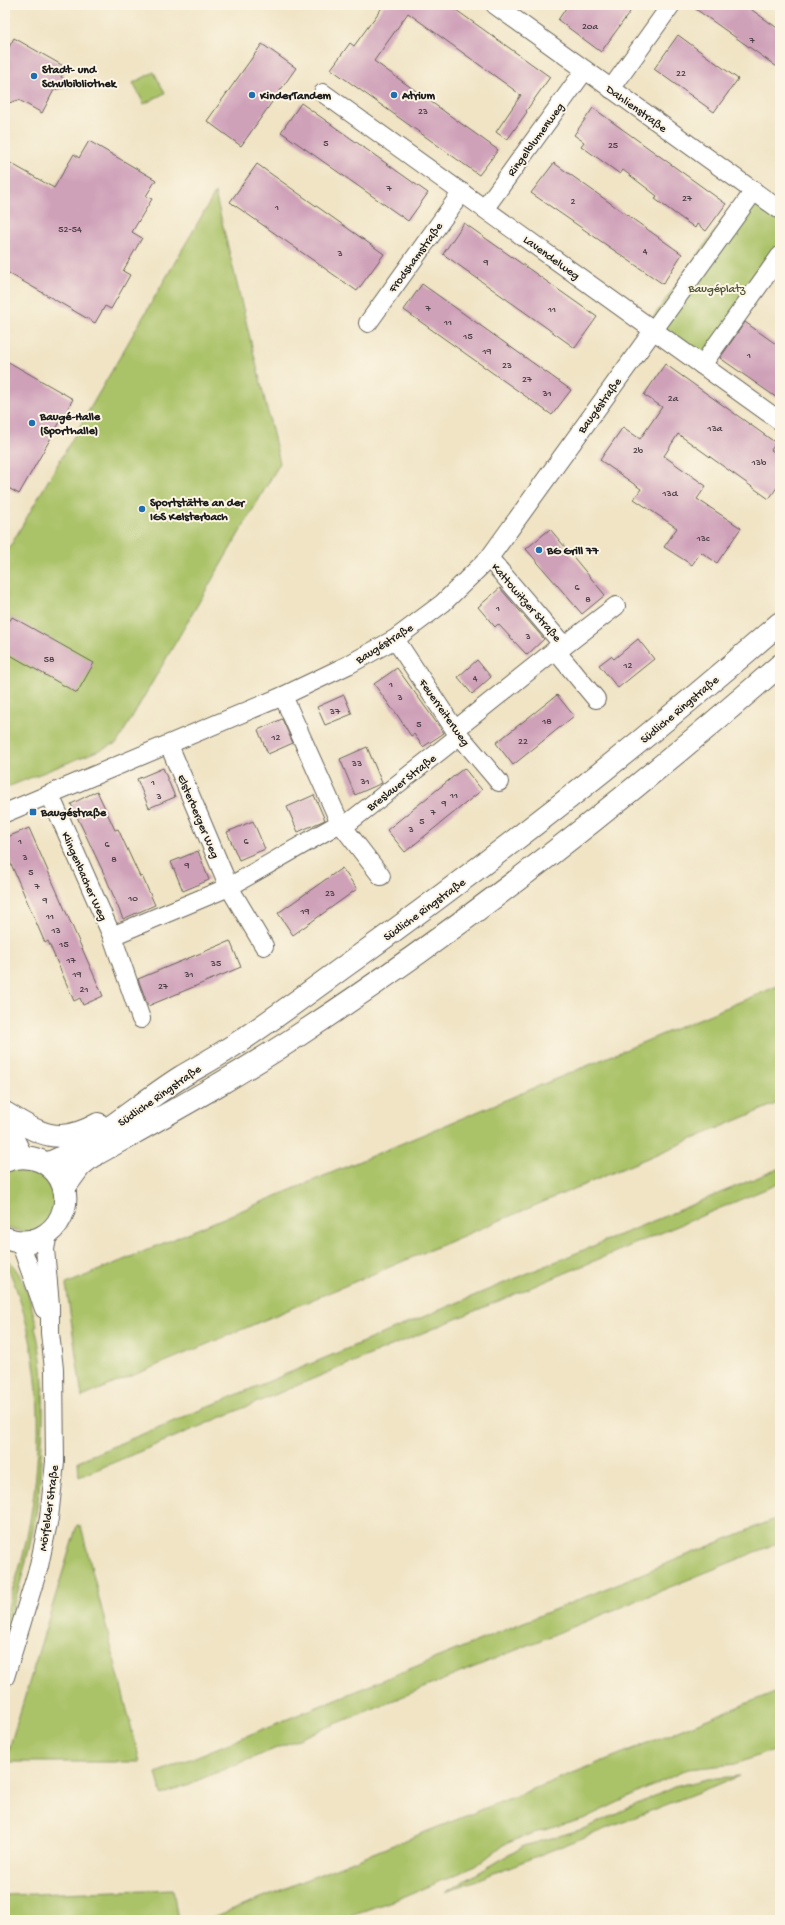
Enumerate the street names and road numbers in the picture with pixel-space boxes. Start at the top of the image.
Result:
street label: Dahlienstraße [602,82,670,137]
street label: Ringelblumenweg [505,100,568,180]
street label: Frodshamstraße [386,220,447,297]
street label: Lavendelweg [520,233,582,284]
street label: Baugéstraße [575,375,626,437]
street label: Kattowitzer Straße [488,561,564,646]
street label: Baugéstraße [353,621,417,668]
street label: Südliche Ringstraße [638,673,723,747]
street label: Feuerreiterweg [414,676,472,750]
street label: Breslauer Straße [364,752,440,816]
street label: Elsterberger Weg [173,773,221,861]
street label: Klingenbacher Weg [57,830,109,924]
street label: Südliche Ringstraße [381,876,470,945]
street label: Südliche Ringstraße [116,1062,205,1131]
street label: Mörfelder Straße [37,1464,63,1552]

